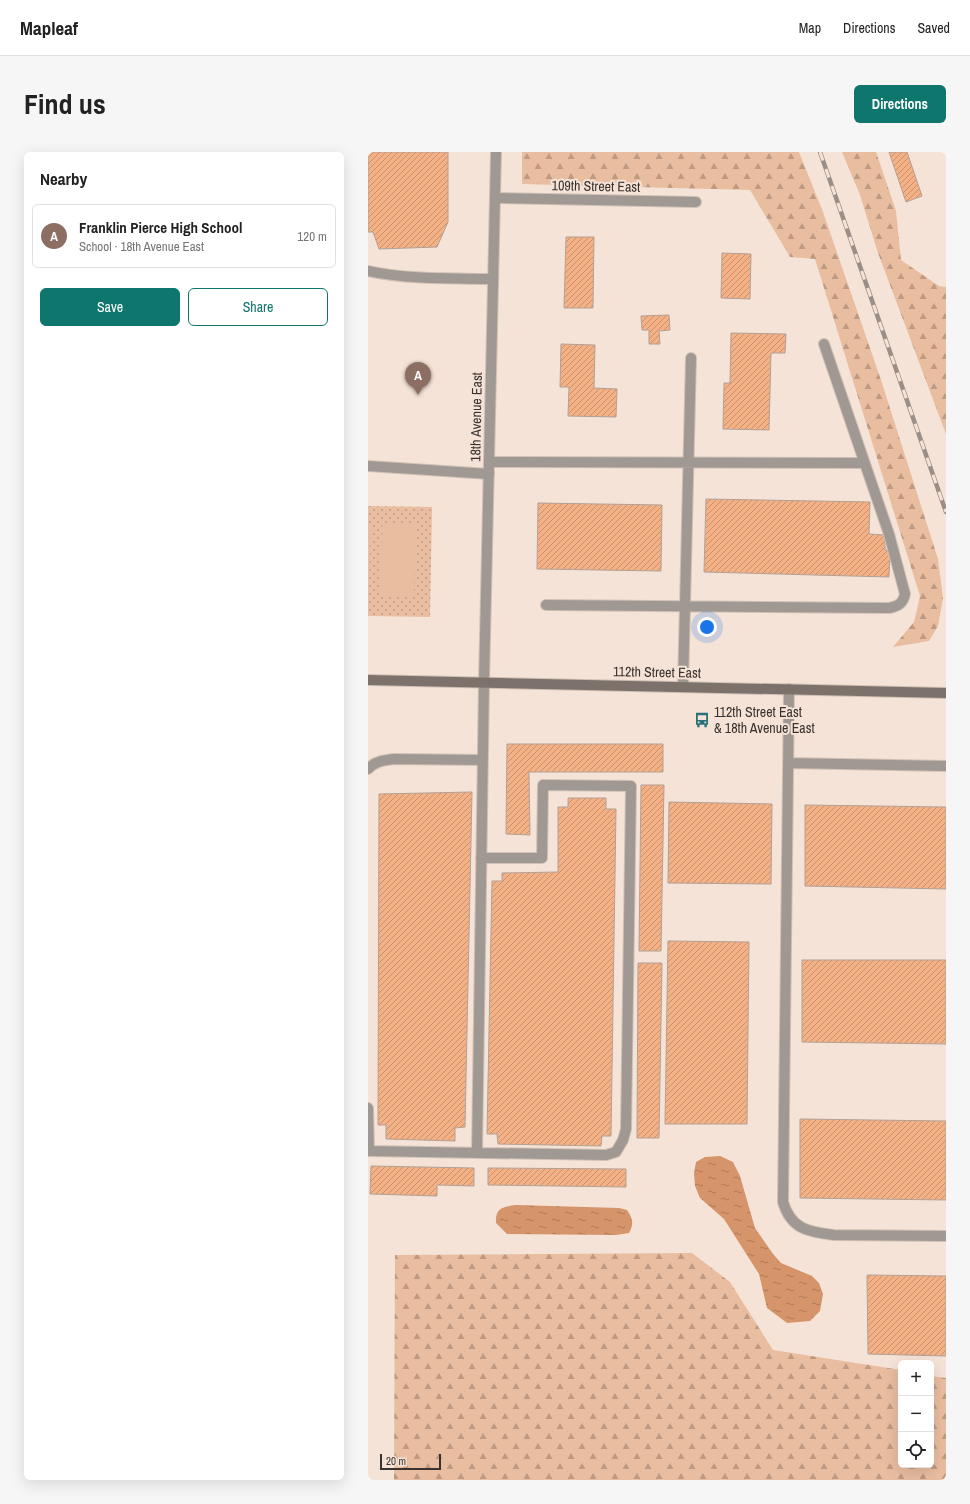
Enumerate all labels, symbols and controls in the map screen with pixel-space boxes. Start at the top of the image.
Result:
text: Mapleaf [20,15,78,41]
text: Map [799,19,821,37]
text: Directions [843,19,895,37]
text: Saved [917,19,950,37]
text: Find us [24,85,106,123]
button: Directions [854,85,946,123]
text: Nearby [40,167,87,190]
street label: 109th Street East [551,176,641,196]
text: Franklin Pierce High School [79,217,242,238]
text: A [50,228,58,245]
text: 120 m [297,228,327,245]
text: School · 18th Avenue East [79,238,204,255]
button: Save [40,288,180,326]
button: Share [188,288,328,326]
pin: A [405,362,431,395]
street label: 18th Avenue East [466,372,486,462]
your location [697,617,717,637]
street label: 112th Street East [613,662,701,682]
place label: 112th Street East & 18th Avenue East [714,703,815,737]
bus stop icon: 112th Street East & 18th Avenue East [693,711,711,729]
map controls [898,1360,934,1468]
button: + [898,1360,934,1396]
button: − [898,1396,934,1432]
button: locate [898,1432,934,1468]
scale bar [380,1452,441,1471]
text: 20 m [386,1454,406,1468]

